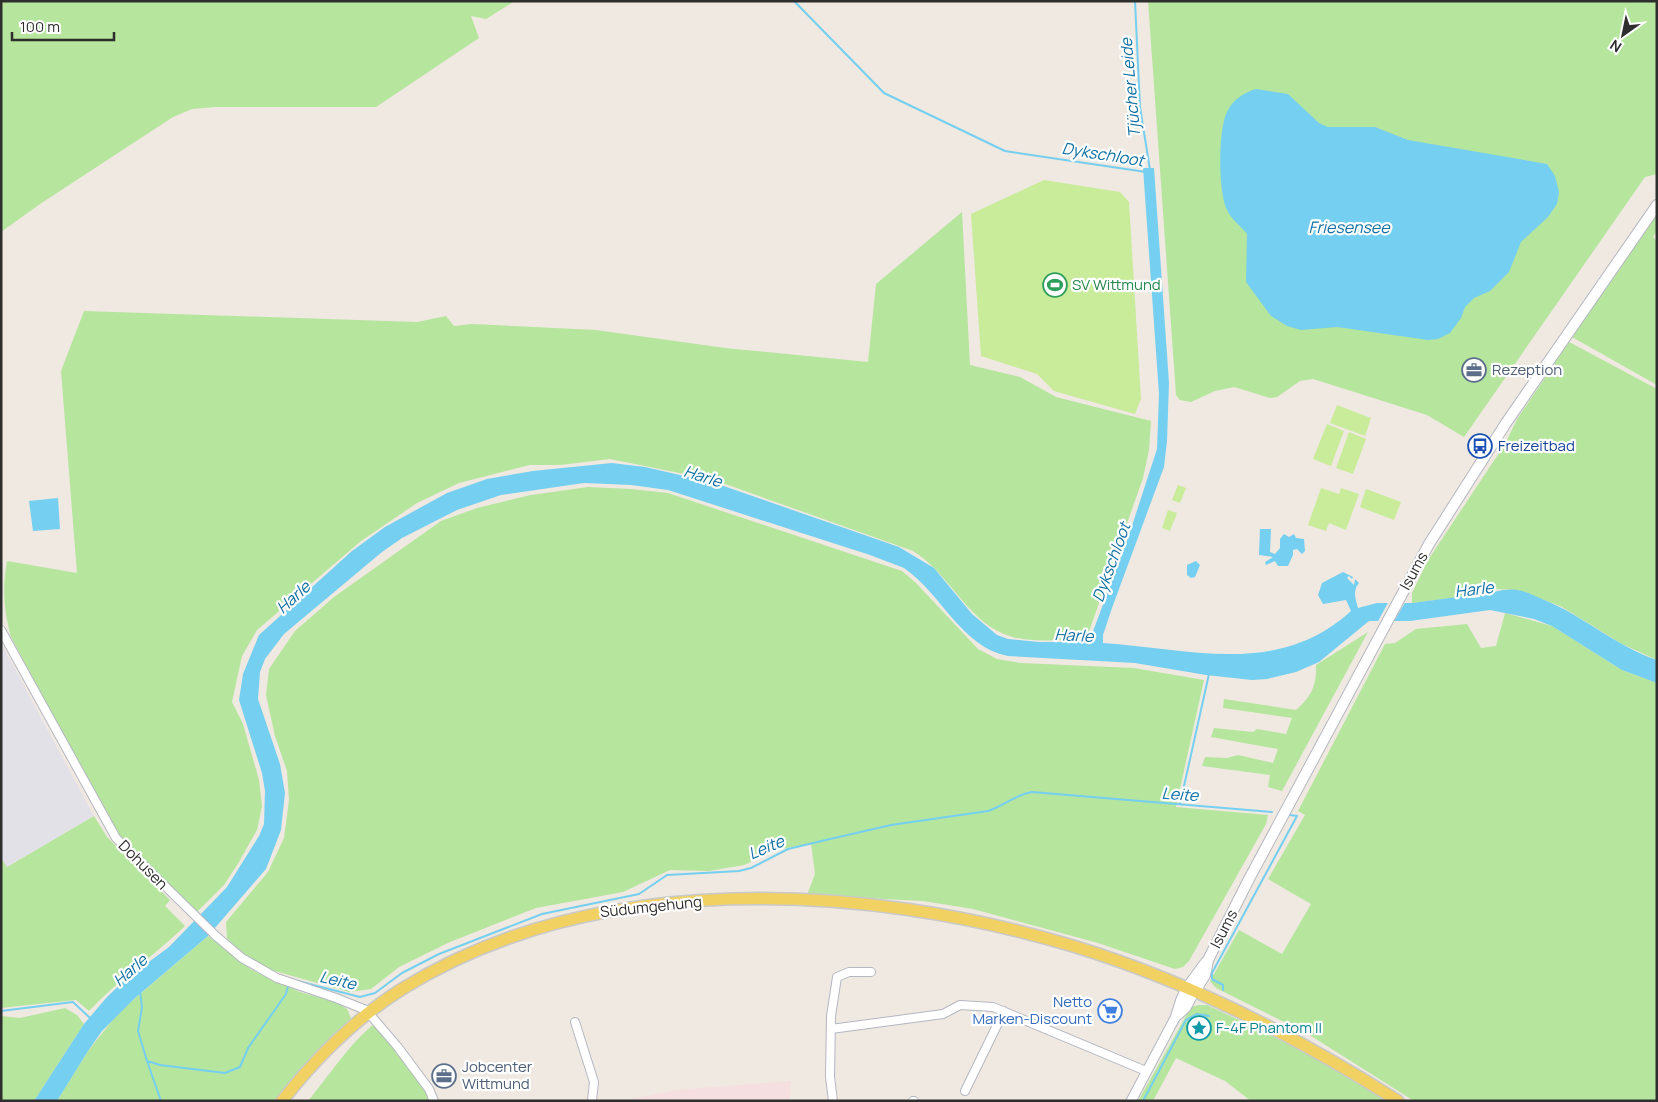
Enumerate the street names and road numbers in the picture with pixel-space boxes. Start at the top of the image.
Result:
street label: Isums [1394,548,1433,594]
street label: Dohusen [114,835,173,894]
street label: Südumgehung [599,891,703,922]
street label: Isums [1205,906,1242,952]

